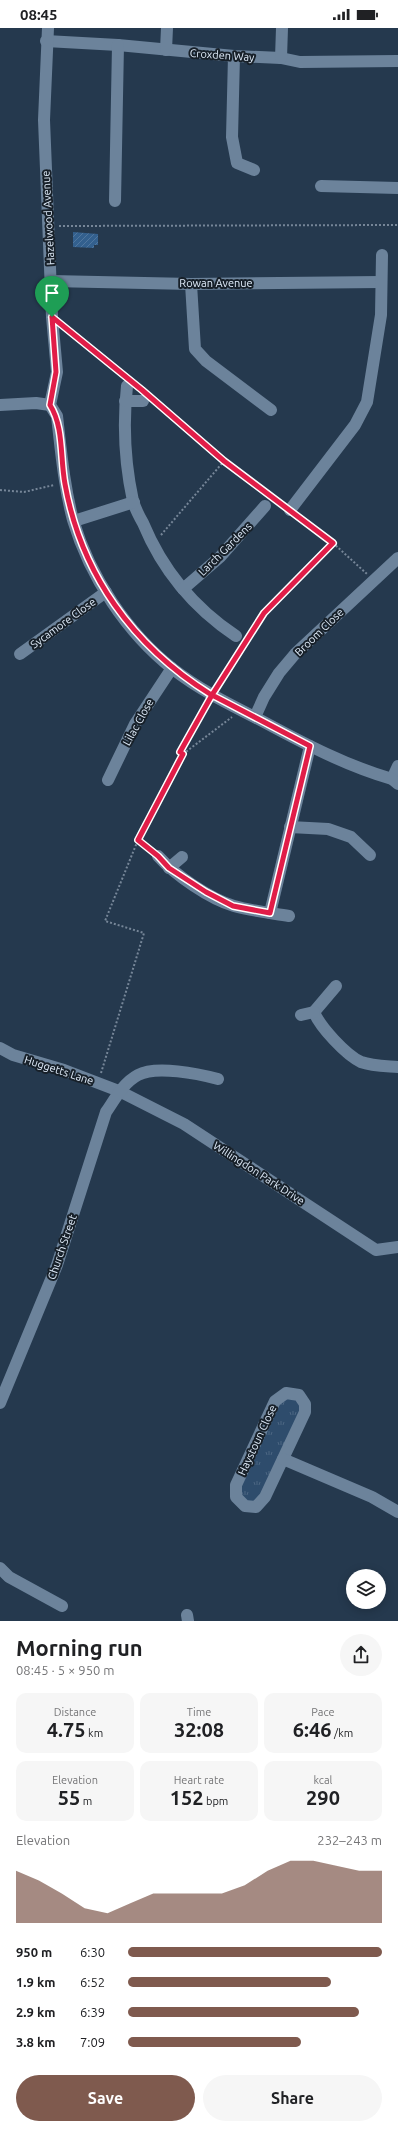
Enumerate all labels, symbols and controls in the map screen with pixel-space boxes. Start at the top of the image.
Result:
text: 08:45 [20,6,58,23]
street label: Croxden Way [189,47,255,63]
street label: Hazelwood Avenue [40,170,56,266]
pin [35,276,69,317]
street label: Rowan Avenue [179,277,253,289]
icon: arrive [41,282,63,304]
street label: Larch Gardens [196,520,254,578]
street label: Sycamore Close [28,595,98,651]
street label: Broom Close [292,606,346,658]
street label: Lilac Close [120,697,156,747]
street label: Huggetts Lane [23,1053,95,1087]
street label: Willingdon Park Drive [211,1139,307,1207]
street label: Church Street [45,1212,79,1281]
street label: Haystoun Close [235,1403,279,1477]
map controls [346,1569,386,1609]
button: layers [346,1569,386,1609]
button: share [340,1634,382,1676]
text: Morning run [16,1635,143,1660]
text: 08:45 · 5 × 950 m [16,1663,115,1677]
text: Distance [54,1706,96,1718]
text: Time [187,1706,211,1718]
text: Pace [311,1706,335,1718]
text: 4.75 [47,1718,86,1741]
text: 32:08 [174,1718,224,1741]
text: 6:46 [293,1718,332,1741]
text: km [86,1727,103,1739]
text: /km [332,1727,353,1739]
text: Elevation [52,1774,98,1786]
text: Heart rate [174,1774,224,1786]
text: kcal [314,1774,333,1786]
text: 55 [58,1786,80,1809]
text: 152 [170,1786,203,1809]
text: 290 [306,1786,340,1809]
text: m [80,1795,92,1807]
text: bpm [203,1795,228,1807]
text: Elevation [16,1833,70,1847]
text: 232–243 m [317,1833,382,1847]
text: 950 m [16,1945,52,1959]
text: 6:30 [80,1945,105,1959]
text: 1.9 km [16,1975,55,1989]
text: 6:52 [80,1975,105,1989]
text: 2.9 km [16,2005,55,2019]
text: 6:39 [80,2005,105,2019]
text: 3.8 km [16,2035,55,2049]
text: 7:09 [80,2035,105,2049]
button: Save [16,2075,195,2121]
button: Share [203,2075,382,2121]

